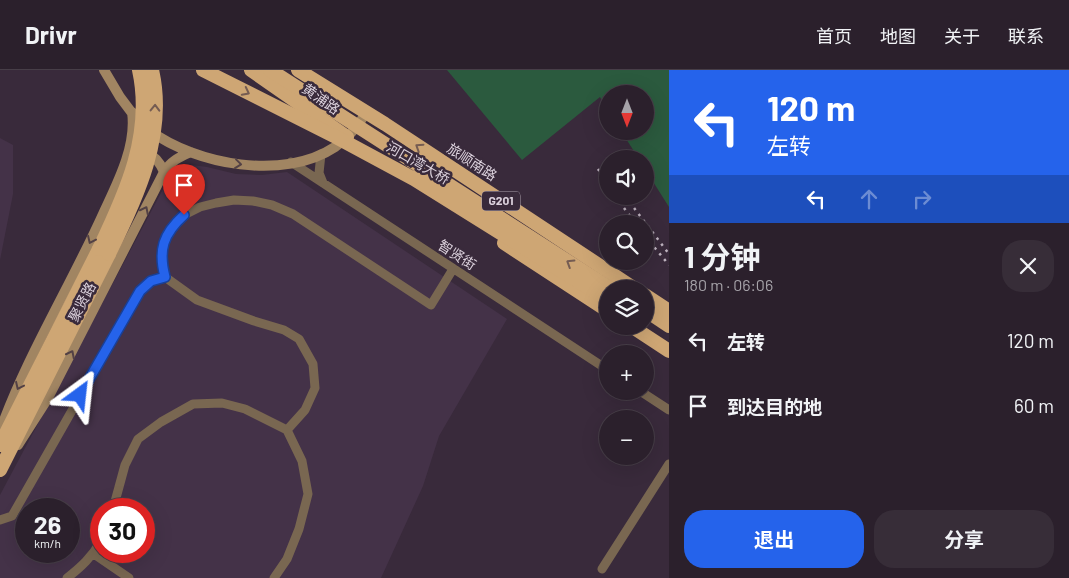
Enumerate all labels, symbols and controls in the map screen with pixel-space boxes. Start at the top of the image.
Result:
text: Drivr [25,20,77,49]
text: 首页 [816,25,852,47]
text: 地图 [880,25,916,47]
text: 关于 [944,25,980,47]
text: 联系 [1008,25,1044,47]
street label: 黄浦路 [299,80,343,118]
north arrow [599,85,654,140]
map controls [599,85,654,465]
one-way arrow [241,86,250,96]
text: 120 m [767,86,855,128]
icon: left [684,90,749,155]
one-way arrow [150,104,160,112]
text: 左转 [767,132,811,158]
street label: 河口湾大桥 [384,138,453,187]
street label: 旅顺南路 [444,139,500,184]
one-way arrow [415,143,424,153]
button: sound [599,150,654,205]
one-way arrow [234,158,242,169]
pin [163,164,205,215]
icon: arrive [170,171,198,199]
icon: left [802,185,830,213]
icon: ahead [855,185,883,213]
icon: right [908,185,936,213]
road number: G201 [482,192,520,210]
one-way arrow [139,206,149,215]
button: search [599,215,654,270]
one-way arrow [87,235,97,244]
street label: 智贤街 [435,236,480,273]
text: 1 分钟 [684,238,761,274]
button: close [1002,240,1054,292]
one-way arrow [567,259,576,269]
text: 180 m · 06:06 [684,275,773,294]
street label: 聚贤路 [64,279,99,324]
button: layers [599,280,654,335]
icon: left [684,327,712,355]
text: 120 m [1007,329,1054,352]
text: 左转 [727,330,765,353]
button: + [599,345,654,400]
one-way arrow [65,350,75,359]
position arrow [53,368,105,420]
one-way arrow [14,381,25,390]
icon: arrive [684,392,712,420]
text: 60 m [1014,394,1054,417]
text: 到达目的地 [727,395,822,418]
button: − [599,410,654,465]
speed limit sign: 30 [90,498,155,563]
text: 26 [34,509,61,539]
button: 退出 [684,510,864,568]
button: 分享 [874,510,1054,568]
text: km/h [34,536,61,550]

